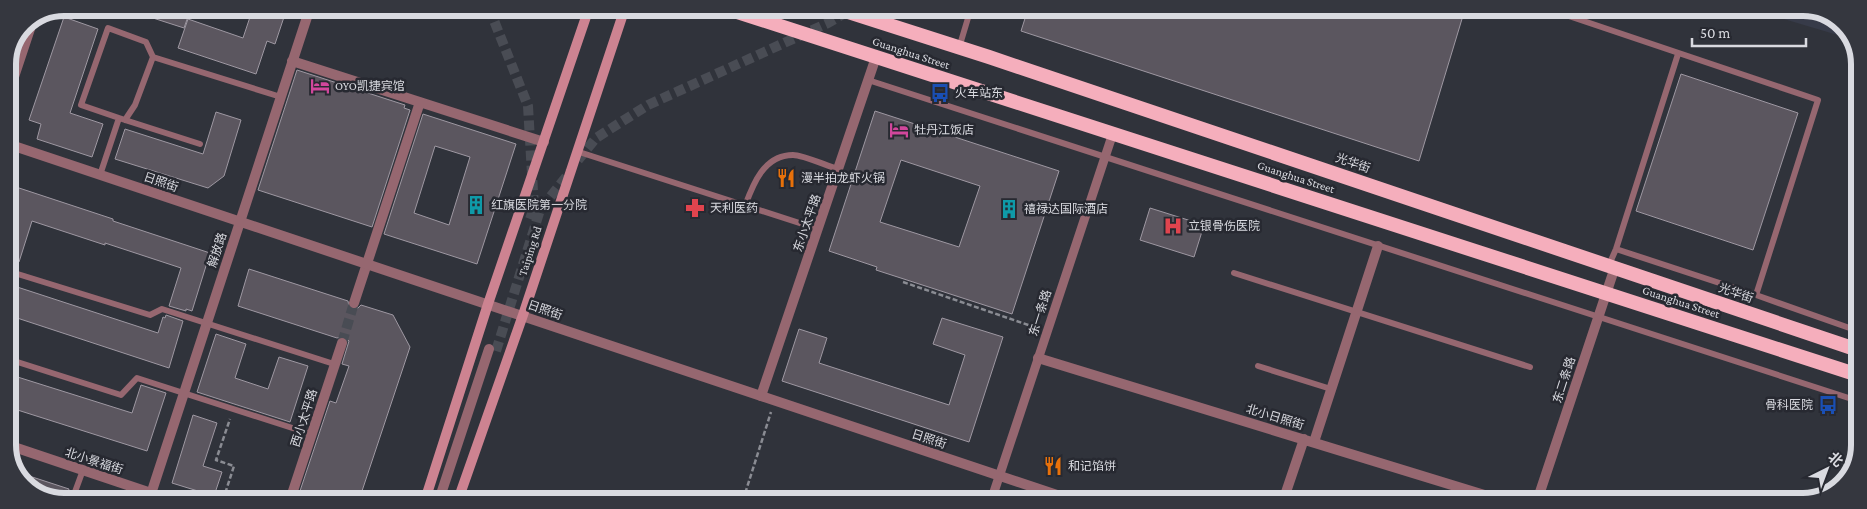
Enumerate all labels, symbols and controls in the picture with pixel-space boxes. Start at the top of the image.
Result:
scale bar [1692,15,1806,47]
text: 50 m [1700,25,1730,41]
street label: Guanghua Street [871,34,952,72]
hotel icon: OYO凯捷宾馆 [309,75,331,97]
place label: OYO凯捷宾馆 [335,79,405,93]
bus stop icon: 火车站东 [929,82,951,104]
place label: 火车站东 [955,86,1003,100]
hotel icon: 牡丹江饭店 [888,119,910,141]
place label: 牡丹江饭店 [914,123,974,137]
street label: 光华街 [1334,151,1372,175]
street label: Guanghua Street [1256,158,1337,196]
restaurant icon: 漫半拍龙虾火锅 [775,167,797,189]
street label: 日照街 [142,170,180,194]
place label: 漫半拍龙虾火锅 [801,171,885,185]
street label: 东小太平路 [791,192,823,254]
building icon: 红旗医院第一分院 [465,194,487,216]
pharmacy icon: 天利医药 [684,197,706,219]
place label: 红旗医院第一分院 [491,198,587,212]
building icon: 禧禄达国际酒店 [998,198,1020,220]
place label: 天利医药 [710,201,758,215]
place label: 禧禄达国际酒店 [1024,202,1108,216]
hospital icon: 立银骨伤医院 [1162,215,1184,237]
place label: 立银骨伤医院 [1188,219,1260,233]
street label: Taiping Rd [515,224,545,278]
street label: 解放路 [205,231,229,269]
street label: 光华街 [1717,281,1755,305]
street label: Guanghua Street [1641,283,1722,321]
street label: 东一条路 [1026,288,1054,338]
street label: 日照街 [526,298,564,322]
street label: 东二条路 [1550,355,1578,405]
street label: 西小太平路 [288,387,320,449]
bus stop icon: 骨科医院 [1817,394,1839,416]
place label: 骨科医院 [1765,398,1813,412]
street label: 北小日照街 [1244,402,1306,432]
street label: 日照街 [910,427,948,451]
north arrow [1802,444,1852,494]
street label: 北小景福街 [63,445,125,477]
text: 北 [1825,449,1846,470]
restaurant icon: 和记馅饼 [1042,455,1064,477]
place label: 和记馅饼 [1068,459,1116,473]

